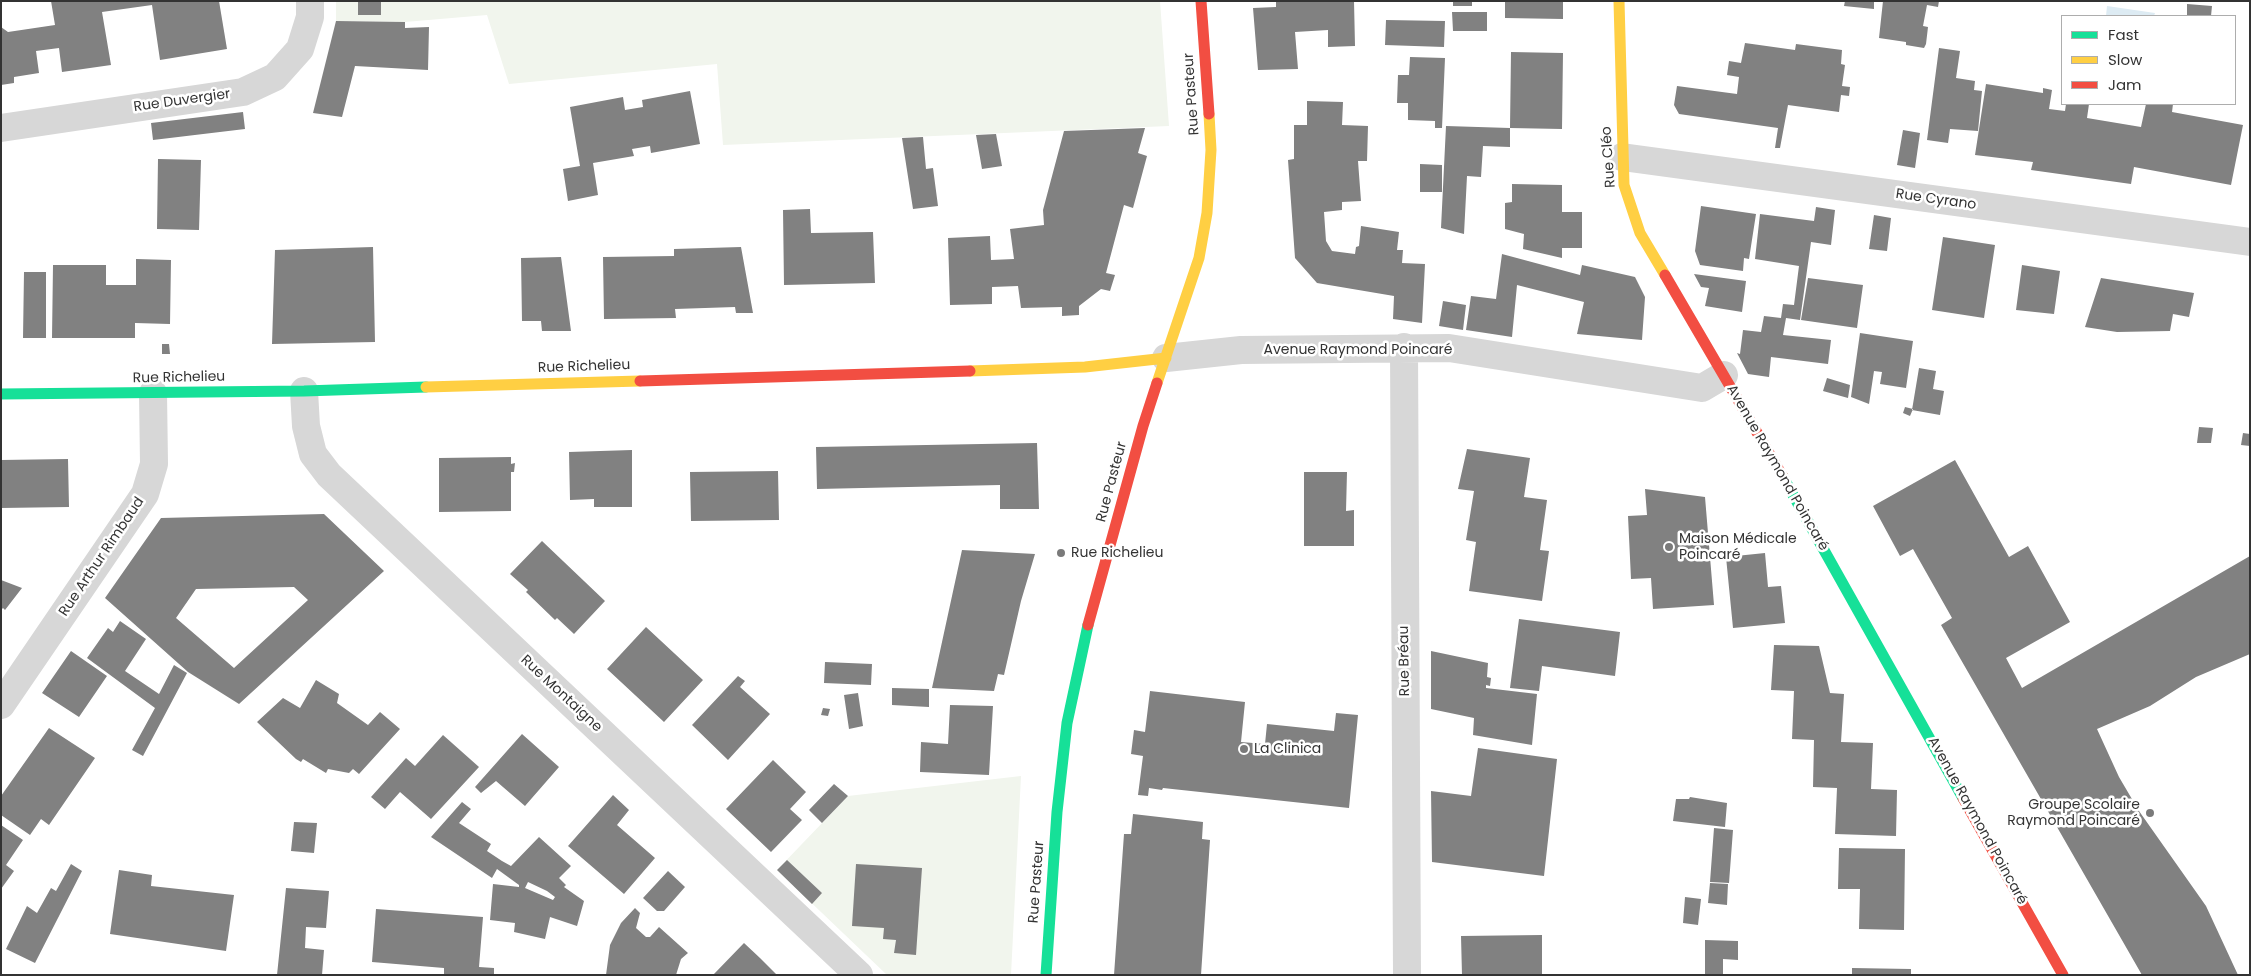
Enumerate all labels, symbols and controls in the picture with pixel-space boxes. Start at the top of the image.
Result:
legend [2061,15,2236,105]
text: Fast [2108,24,2139,45]
text: Slow [2108,49,2142,70]
street label: Rue Pasteur [1181,52,1203,136]
text: Jam [2108,74,2142,95]
street label: Rue Duvergier [133,86,231,116]
street label: Rue Cléo [1598,126,1620,188]
street label: Rue Cyrano [1895,186,1977,214]
street label: Avenue Raymond Poincaré [1263,342,1453,358]
street label: Rue Richelieu [537,357,631,377]
street label: Rue Richelieu [133,369,225,387]
street label: Avenue Raymond Poincaré [1722,382,1832,554]
street label: Rue Pasteur [1093,440,1131,524]
street label: Rue Arthur Rimbaud [56,494,148,620]
place label: Maison Médicale Poincaré [1679,531,1797,564]
marker: Maison Médicale Poincaré [1663,541,1675,553]
place label: Rue Richelieu [1071,545,1164,561]
marker: Rue Richelieu [1055,547,1067,559]
street label: Rue Bréau [1396,625,1414,697]
street label: Rue Montaigne [517,652,605,736]
street label: Avenue Raymond Poincaré [1924,734,2030,908]
place label: La Clinica [1254,741,1321,757]
marker: La Clinica [1238,743,1250,755]
place label: Groupe Scolaire Raymond Poincaré [2007,797,2140,830]
marker: Groupe Scolaire Raymond Poincaré [2144,807,2156,819]
street label: Rue Pasteur [1026,840,1048,924]

